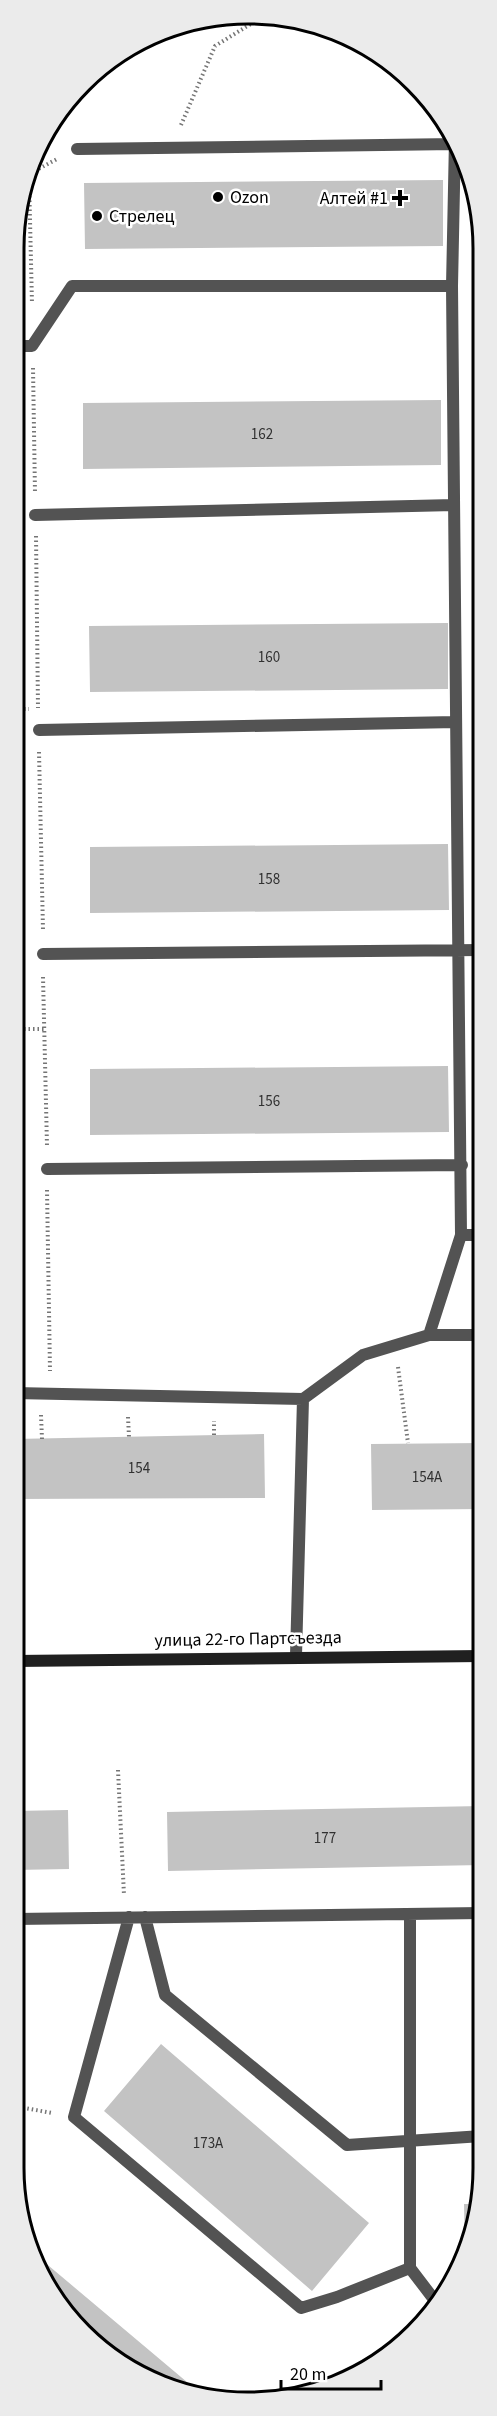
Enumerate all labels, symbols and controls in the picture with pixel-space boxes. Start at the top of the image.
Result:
place label: Ozon [230,185,269,210]
place label: Алтей #1 [320,186,388,211]
marker: Ozon [211,190,225,204]
marker: Алтей #1 [393,191,407,205]
place label: Стрелец [109,204,175,229]
marker: Стрелец [90,209,104,223]
house number: 162 [251,424,273,445]
house number: 160 [258,647,280,668]
house number: 158 [258,869,280,890]
house number: 156 [258,1091,280,1112]
house number: 154 [128,1458,151,1479]
house number: 154А [412,1467,443,1488]
street label: улица 22-го Партсъезда [154,1625,342,1653]
house number: 177 [314,1828,336,1849]
house number: 173А [193,2133,224,2154]
scale bar [281,2353,382,2391]
text: 20 m [290,2362,326,2387]

